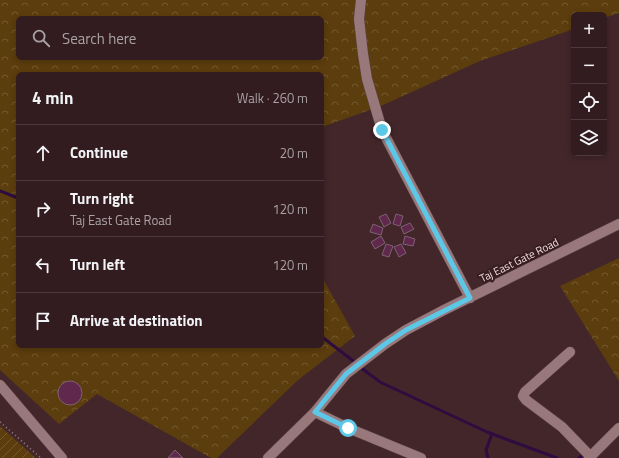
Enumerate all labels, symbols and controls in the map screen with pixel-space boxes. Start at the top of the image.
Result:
map controls [571,12,607,156]
button: + [571,12,607,48]
search box [16,16,324,60]
icon: search [30,27,52,49]
text: Search here [62,27,136,50]
button: − [571,48,607,84]
button: locate [571,84,607,120]
text: 4 min [32,85,73,111]
text: Walk · 260 m [237,88,308,108]
button: layers [571,120,607,156]
route end [373,121,391,139]
text: Continue [70,141,128,164]
icon: ahead [32,142,54,164]
text: 20 m [280,143,308,163]
text: Turn right [70,187,134,210]
icon: right [32,198,54,220]
text: 120 m [272,199,308,219]
text: Taj East Gate Road [70,210,172,230]
street label: Taj East Gate Road [477,234,561,286]
text: Turn left [70,253,125,276]
icon: left [32,254,54,276]
text: 120 m [272,255,308,275]
text: Arrive at destination [70,309,203,332]
icon: arrive [32,310,54,332]
route start [339,419,357,437]

